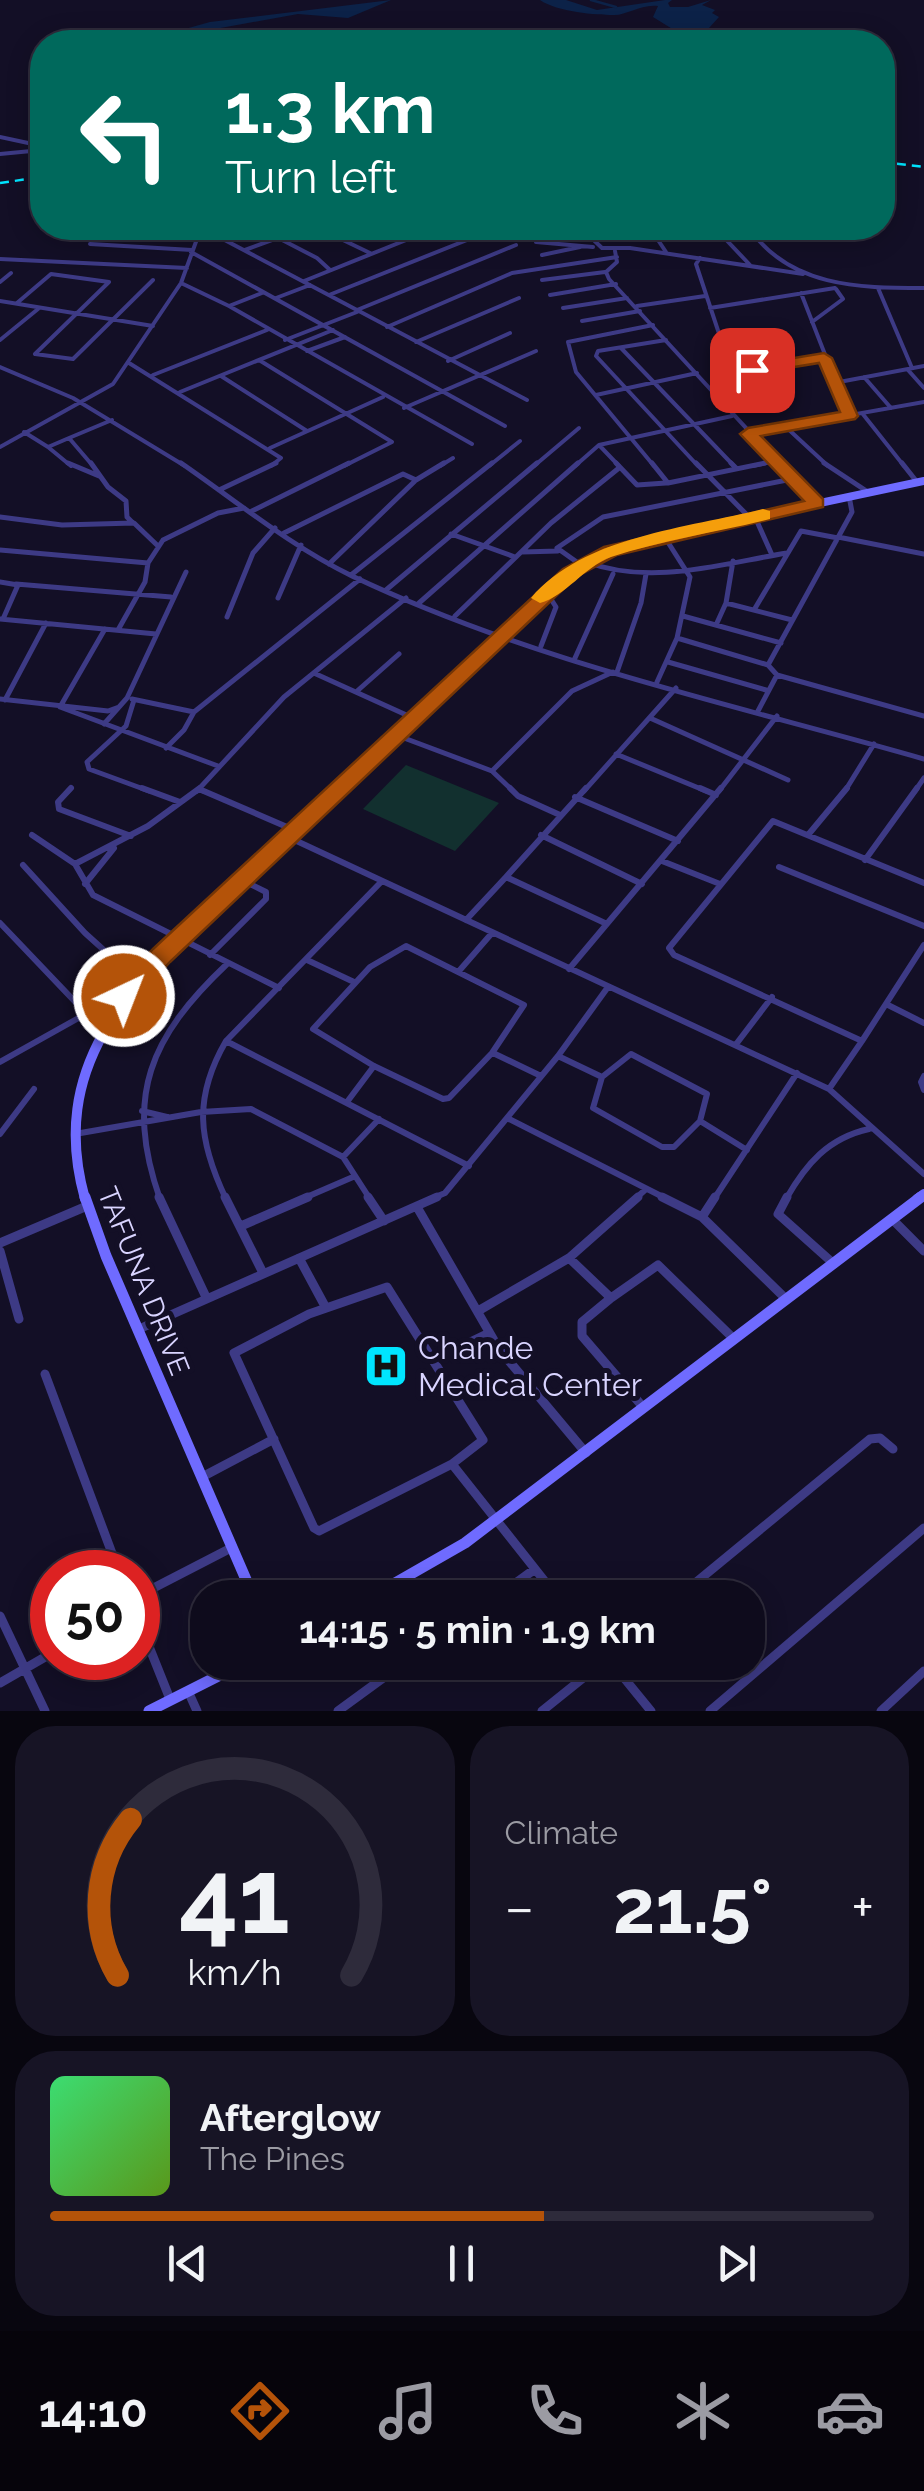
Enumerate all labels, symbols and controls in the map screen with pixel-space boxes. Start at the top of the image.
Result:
text: 1.3 km [225,67,435,149]
icon: left [60,70,190,200]
text: Turn left [225,151,397,204]
pin [710,328,795,413]
icon: arrive [725,343,780,398]
position arrow [72,944,176,1048]
street label: TAFUNA DRIVE [91,1182,196,1380]
place label: Chande Medical Center [418,1329,642,1403]
hospital icon: Chande Medical Center [363,1343,409,1389]
speed limit sign: 50 [30,1550,160,1680]
text: 14:15 · 5 min · 1.9 km [299,1607,656,1652]
text: Climate [505,1814,618,1851]
text: 41 [179,1835,290,1957]
text: 21.5° [613,1862,772,1951]
text: − [505,1875,534,1940]
text: + [851,1875,874,1940]
text: km/h [188,1951,282,1993]
text: Afterglow [200,2095,381,2140]
text: The Pines [200,2140,345,2177]
icon: previous [160,2236,215,2291]
icon: pause [434,2236,489,2291]
icon: next [709,2236,764,2291]
icon: directions [225,2376,295,2446]
icon: music [373,2376,443,2446]
icon: phone [520,2376,590,2446]
icon: climate [668,2376,738,2446]
icon: car [815,2376,885,2446]
text: 14:10 [39,2385,148,2438]

